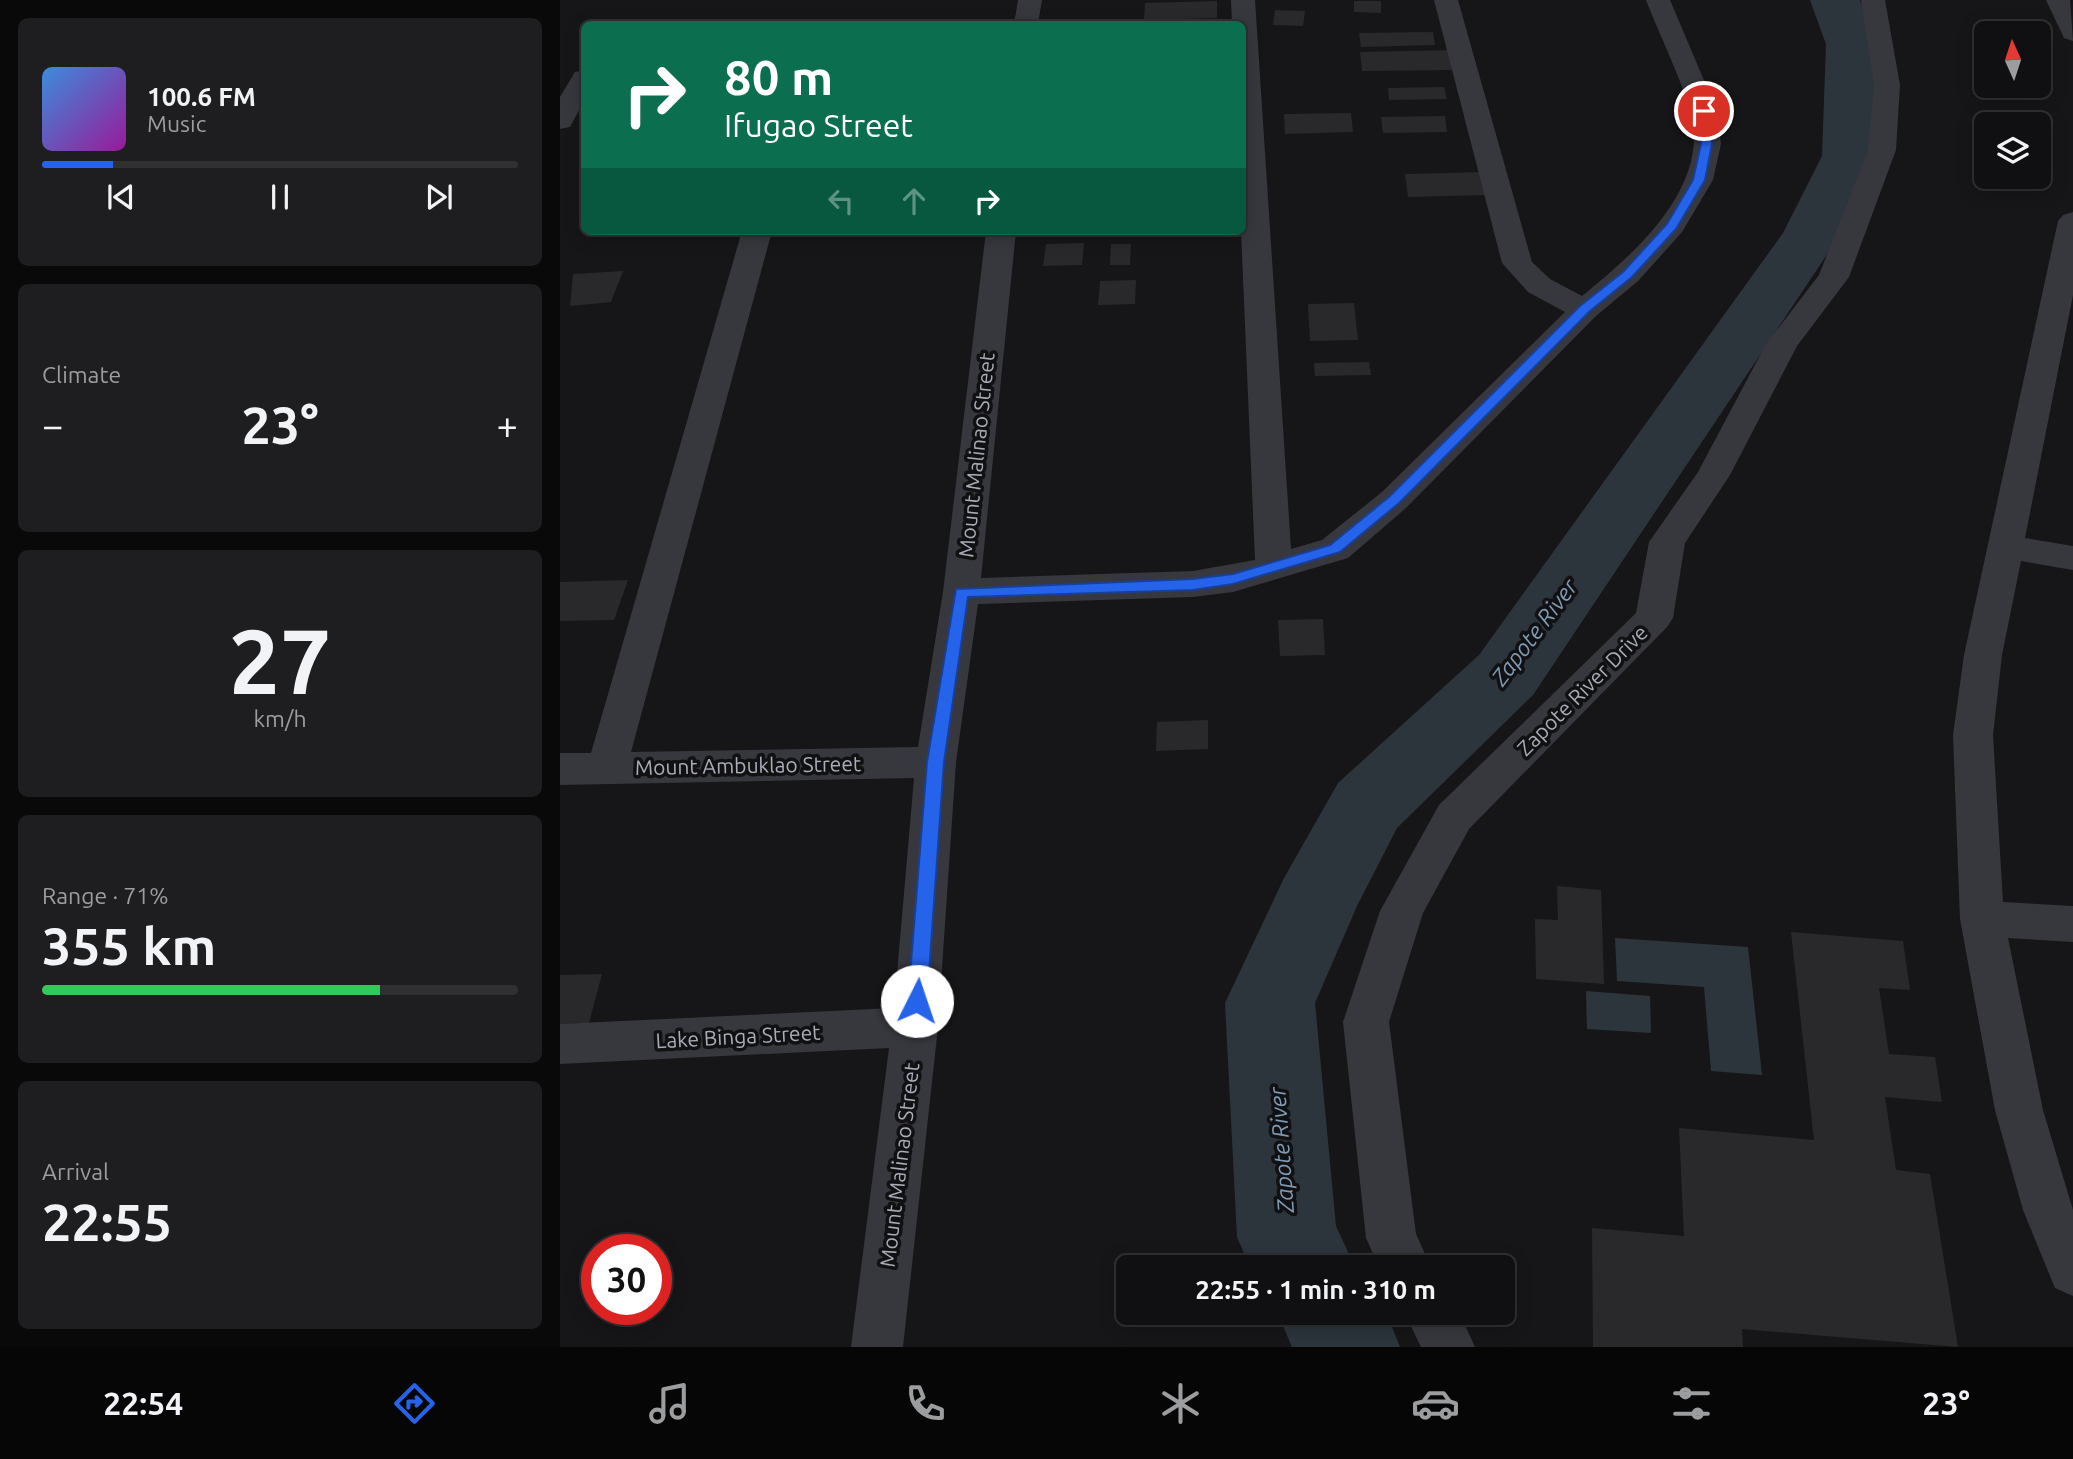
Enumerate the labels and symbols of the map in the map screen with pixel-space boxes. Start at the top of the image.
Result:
north arrow [1974,21,2051,98]
pin [1674,81,1734,141]
street label: Mount Malinao Street [953,351,999,559]
water label: Zapote River [1485,573,1583,691]
street label: Zapote River Drive [1512,620,1652,760]
street label: Mount Ambuklao Street [635,751,861,779]
position arrow [880,964,954,1038]
street label: Lake Binga Street [655,1020,821,1052]
street label: Mount Malinao Street [875,1061,923,1269]
water label: Zapote River [1264,1085,1298,1215]
speed limit sign: 30 [581,1234,672,1325]

